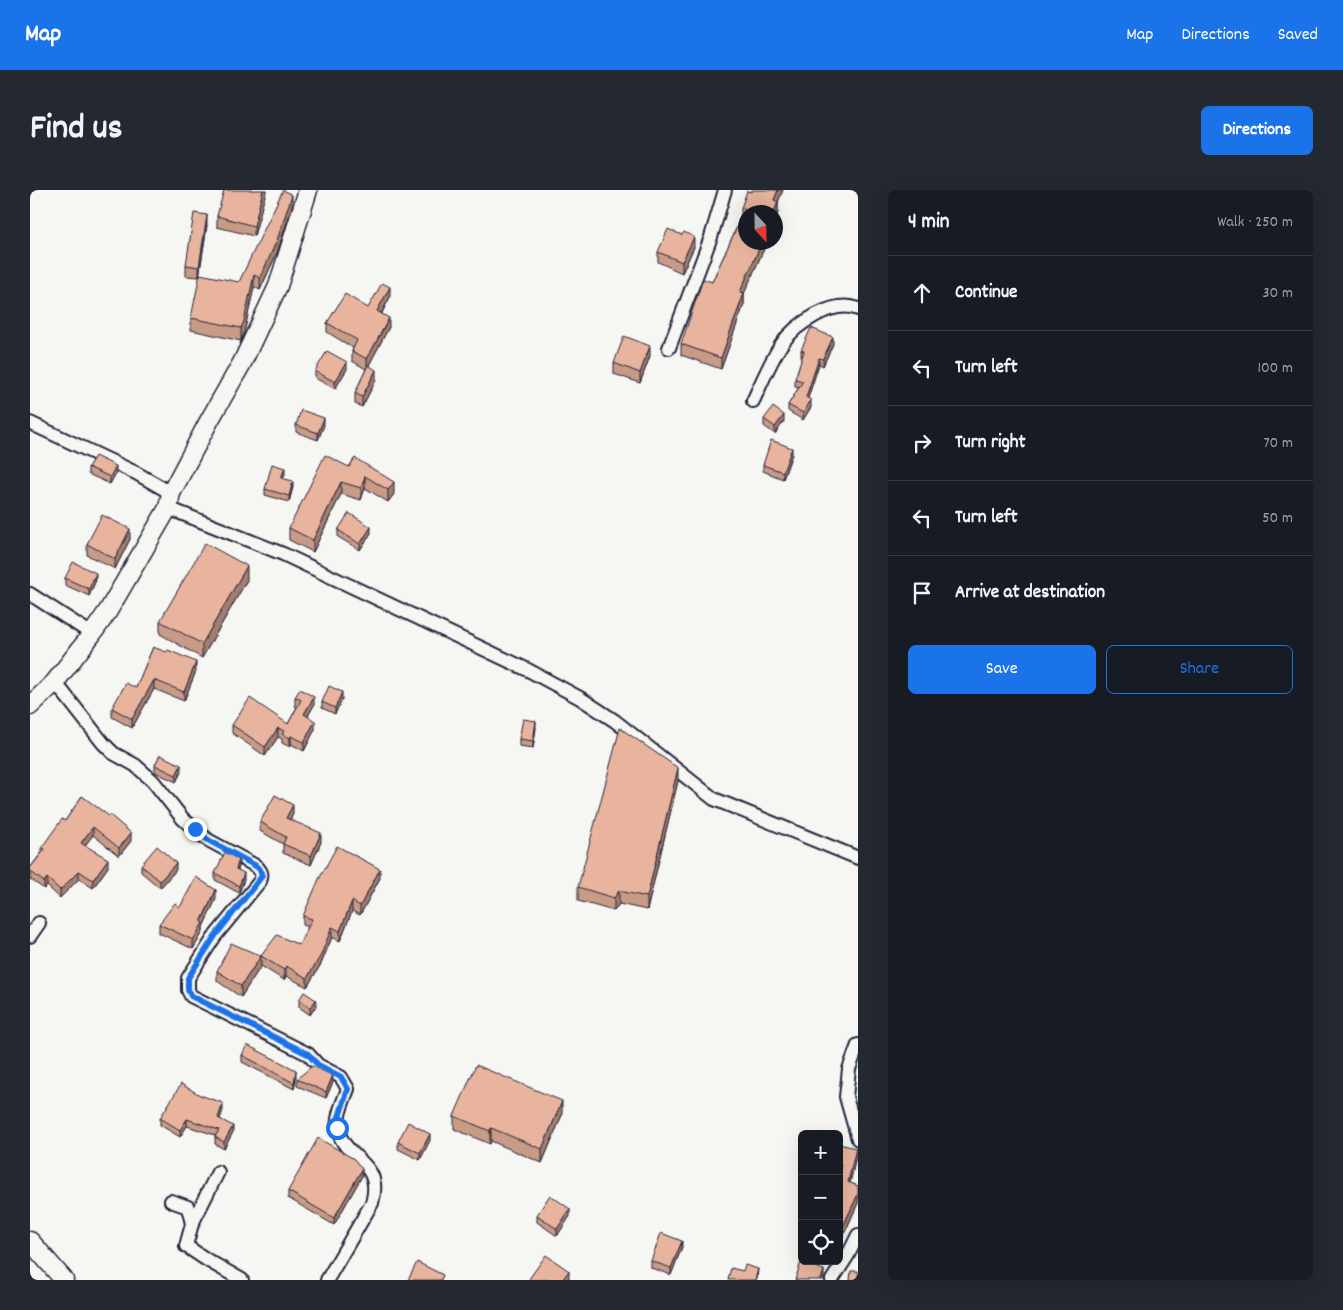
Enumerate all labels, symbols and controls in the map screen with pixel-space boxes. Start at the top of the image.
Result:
text: Map [25,18,61,52]
text: Map [1126,23,1153,48]
text: Directions [1181,23,1250,48]
text: Saved [1278,23,1318,48]
text: Find us [30,105,122,155]
button: Directions [1201,106,1313,155]
north arrow [738,205,783,250]
text: 4 min [908,208,950,238]
text: Walk · 250 m [1217,211,1293,234]
icon: ahead [908,279,936,307]
text: Continue [955,280,1017,307]
text: 30 m [1263,282,1293,305]
icon: left [908,354,936,382]
text: Turn left [955,355,1018,382]
text: 100 m [1257,357,1293,380]
icon: right [908,429,936,457]
text: Turn right [955,430,1026,457]
text: 70 m [1263,432,1293,455]
icon: left [908,504,936,532]
text: Turn left [955,505,1018,532]
text: 50 m [1262,507,1293,530]
icon: arrive [908,579,936,607]
text: Arrive at destination [955,580,1105,607]
button: Save [908,645,1096,694]
button: Share [1106,645,1293,694]
route end [184,818,207,841]
route start [326,1117,349,1140]
map controls [798,1130,843,1265]
button: + [798,1130,843,1175]
button: − [798,1175,843,1220]
button: locate [798,1220,843,1265]

